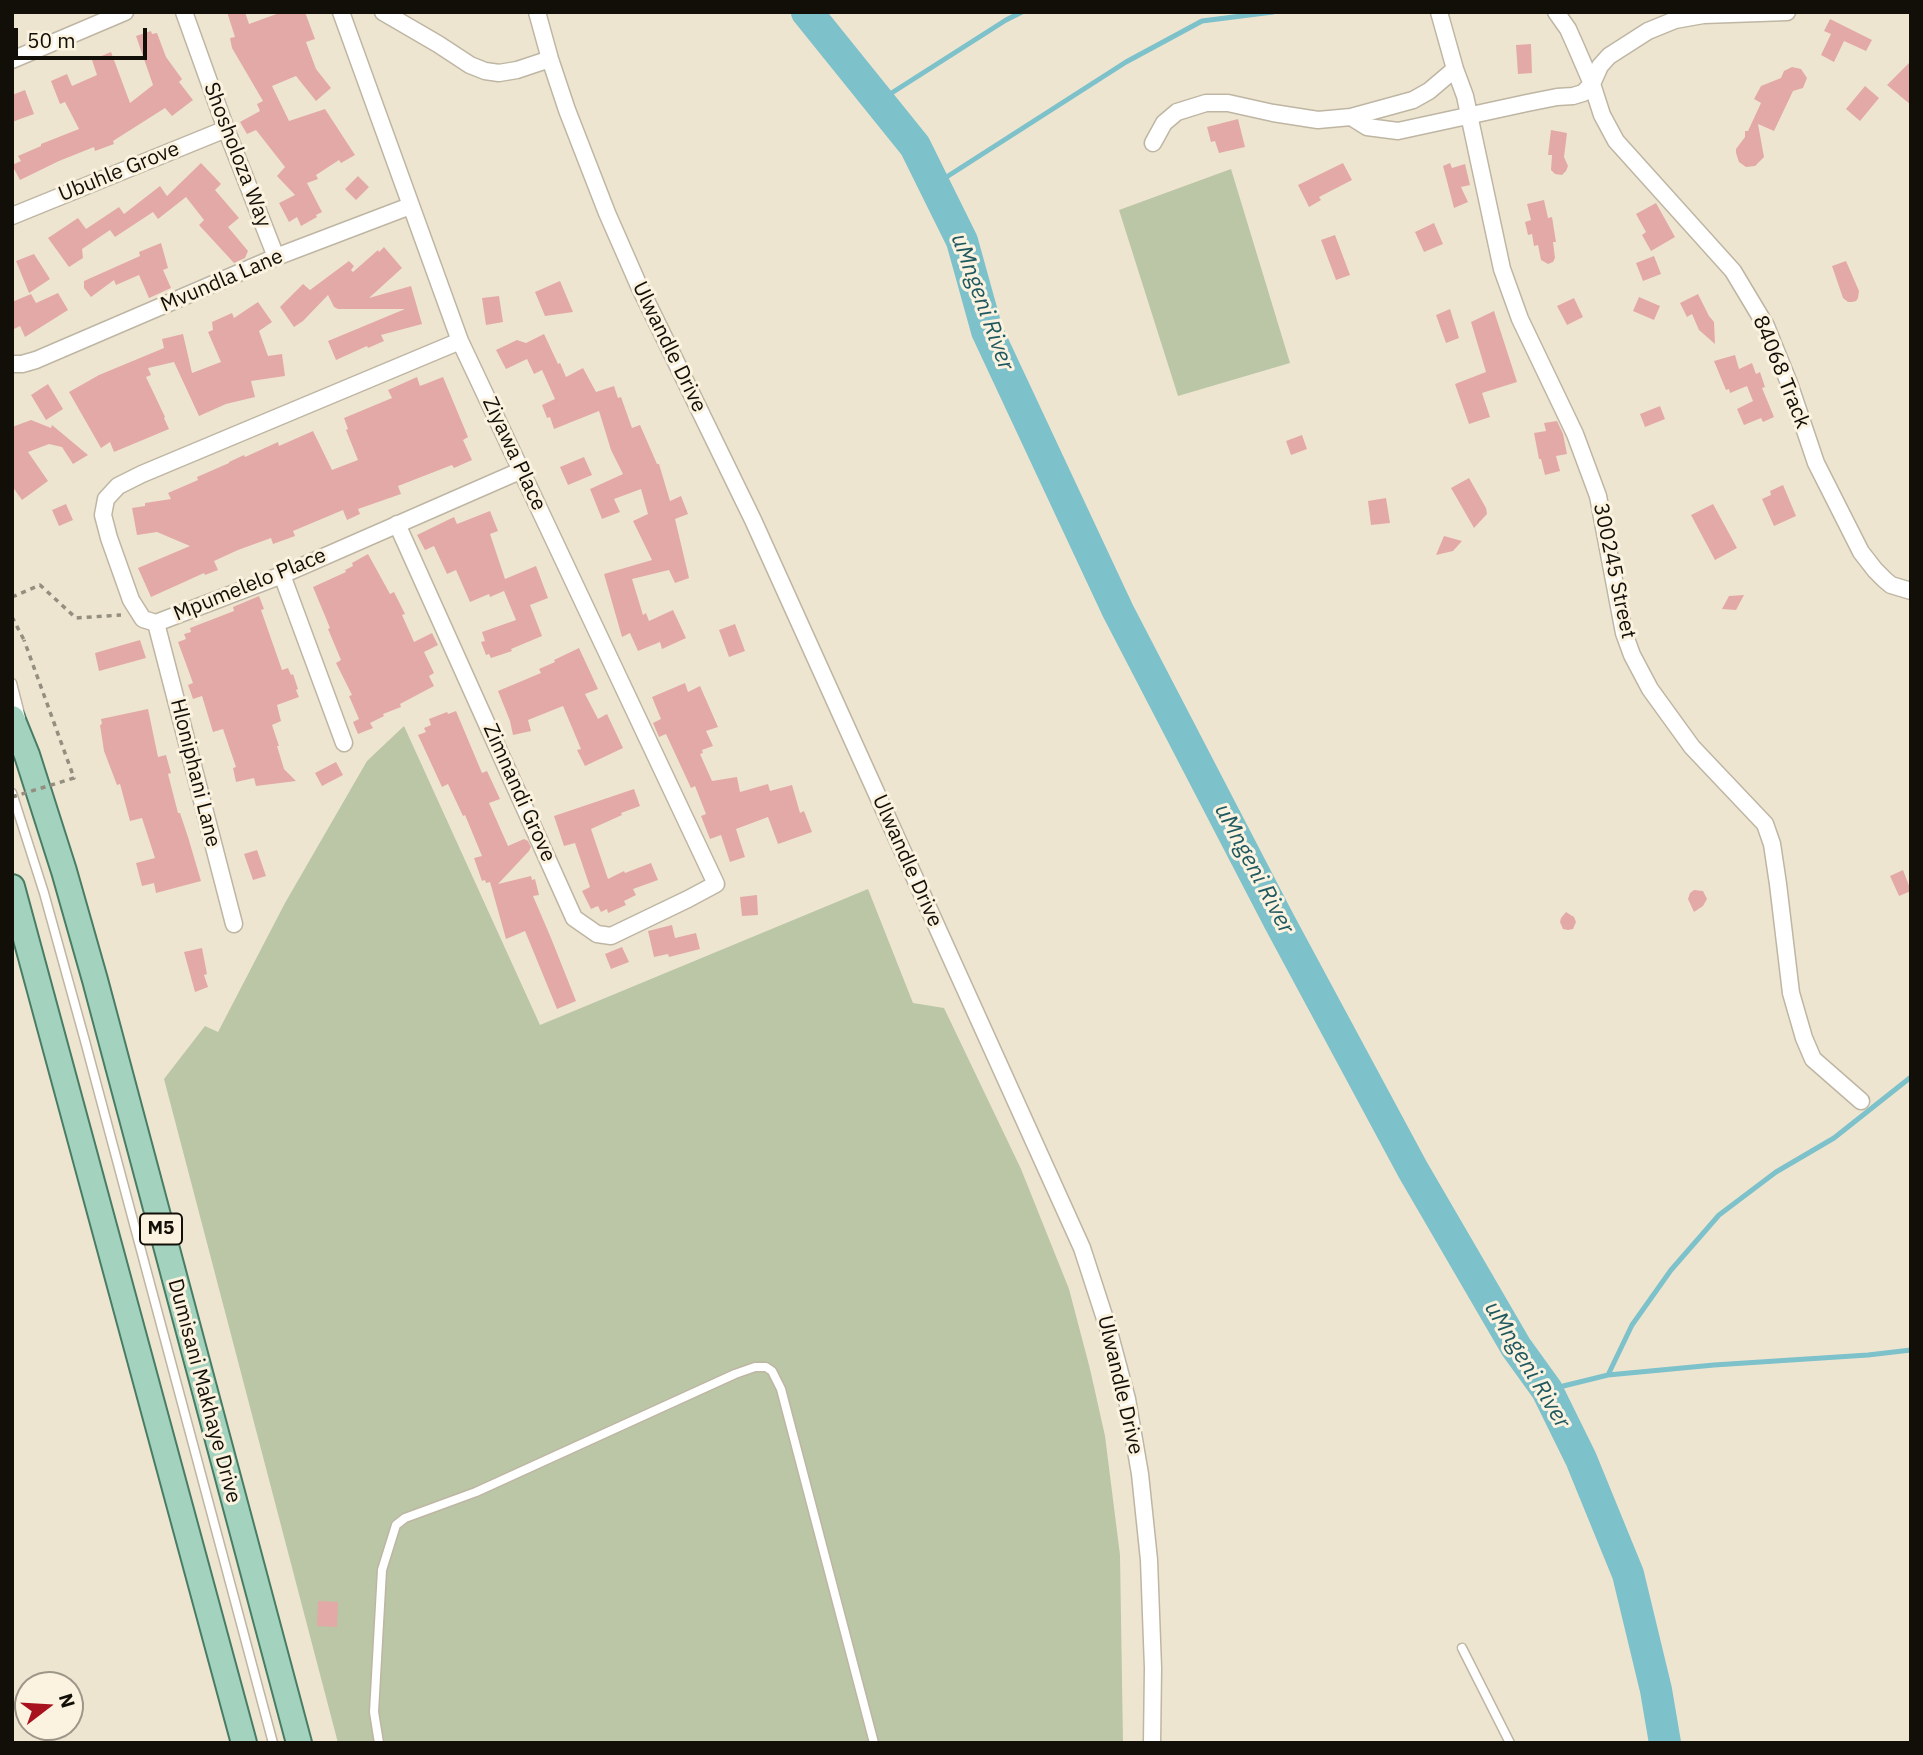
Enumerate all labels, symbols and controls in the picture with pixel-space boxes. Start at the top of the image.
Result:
scale bar [18,14,150,58]
text: 50 m [27,26,76,54]
street label: Shosholoza Way [198,79,276,231]
street label: Ubuhle Grove [55,136,183,208]
water label: uMngeni River [945,230,1019,374]
street label: Mvundla Lane [157,244,287,318]
street label: Ulwandle Drive [627,278,711,416]
street label: 84068 Track [1747,312,1815,432]
street label: Ziyawa Place [477,393,551,515]
street label: 300245 Street [1587,501,1641,641]
street label: Mpumelelo Place [170,543,330,627]
street label: Hloniphani Lane [164,696,226,850]
street label: Zimnandi Grove [477,720,561,866]
street label: Ulwandle Drive [867,791,947,931]
water label: uMngeni River [1208,799,1300,939]
road number: M5 [140,1214,182,1245]
street label: Dumisani Makhaye Drive [162,1276,246,1506]
water label: uMngeni River [1478,1296,1576,1434]
street label: Ulwandle Drive [1092,1313,1148,1457]
north arrow [14,1671,84,1741]
text: N [54,1690,81,1711]

